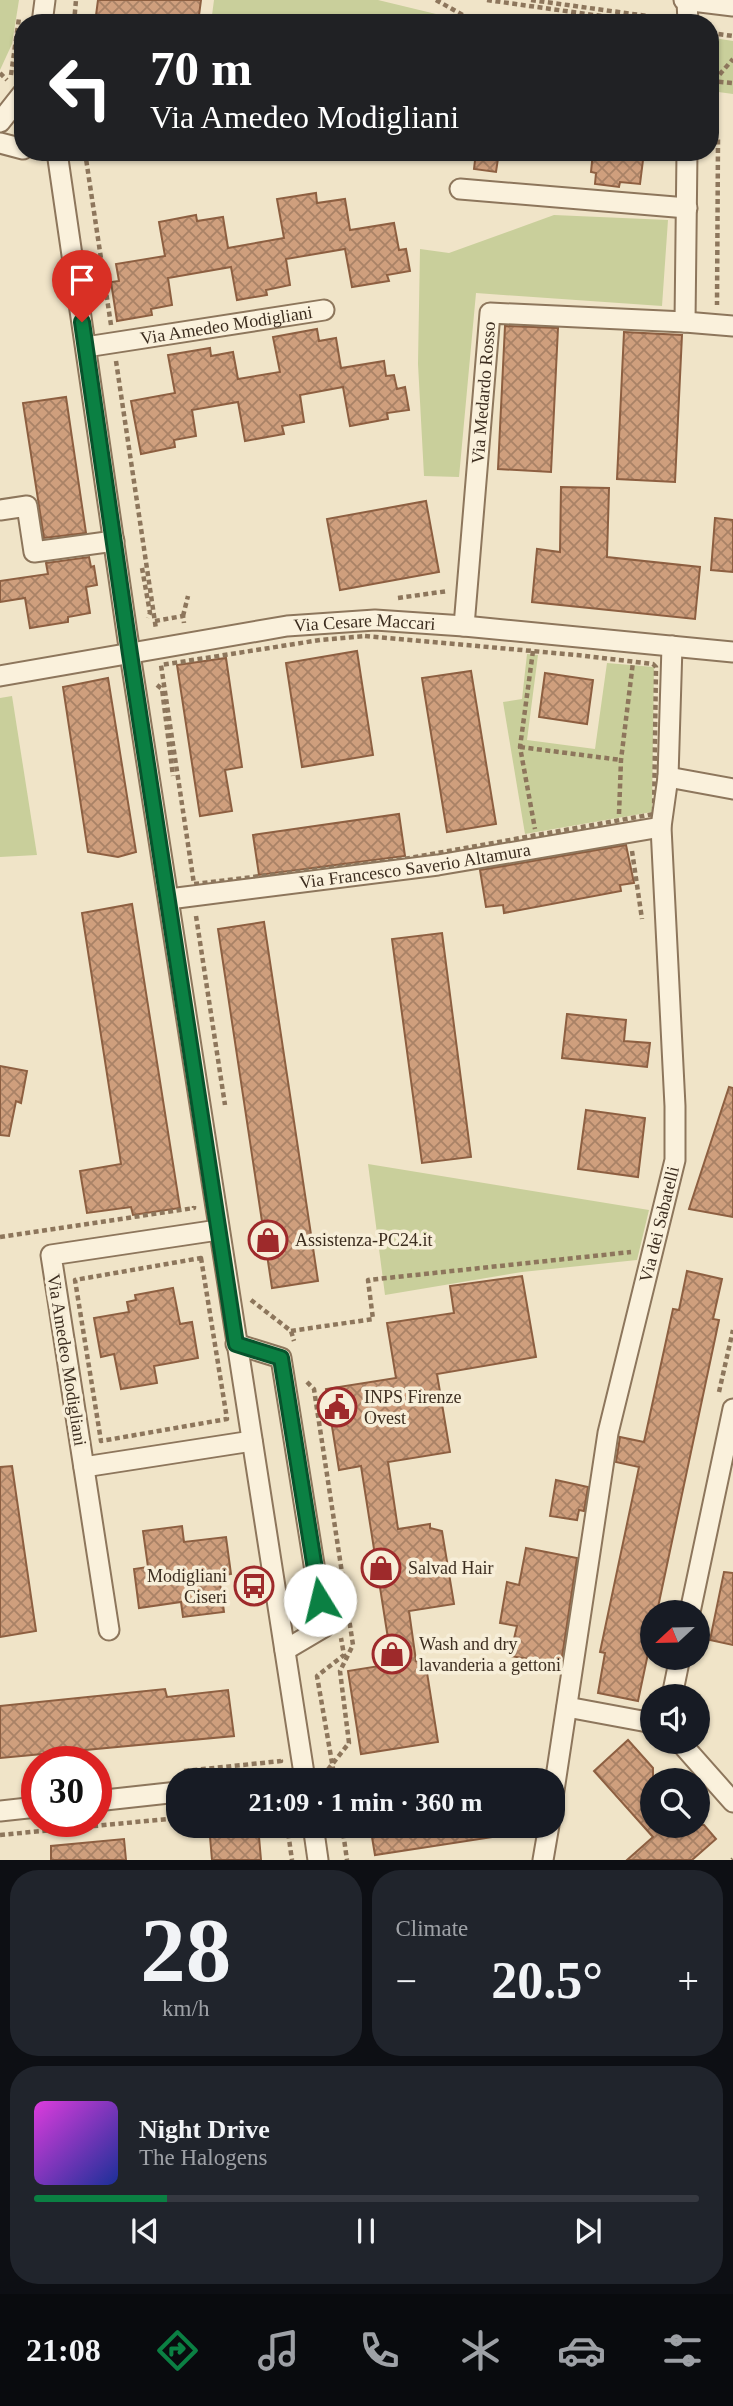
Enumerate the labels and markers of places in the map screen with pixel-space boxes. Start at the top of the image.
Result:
pin [52,250,112,322]
shop icon: Assistenza-PC24.it [247,1219,289,1261]
place label: Assistenza-PC24.it [295,1230,433,1250]
public building icon: INPS Firenze Ovest [316,1386,358,1428]
place label: INPS Firenze Ovest [364,1387,462,1428]
shop icon: Salvad Hair [360,1547,402,1589]
place label: Salvad Hair [408,1558,493,1578]
bus stop icon: Modigliani Ciseri [233,1565,275,1607]
place label: Modigliani Ciseri [147,1566,227,1607]
shop icon: Wash and dry lavanderia a gettoni [371,1633,413,1675]
place label: Wash and dry lavanderia a gettoni [419,1634,561,1675]

